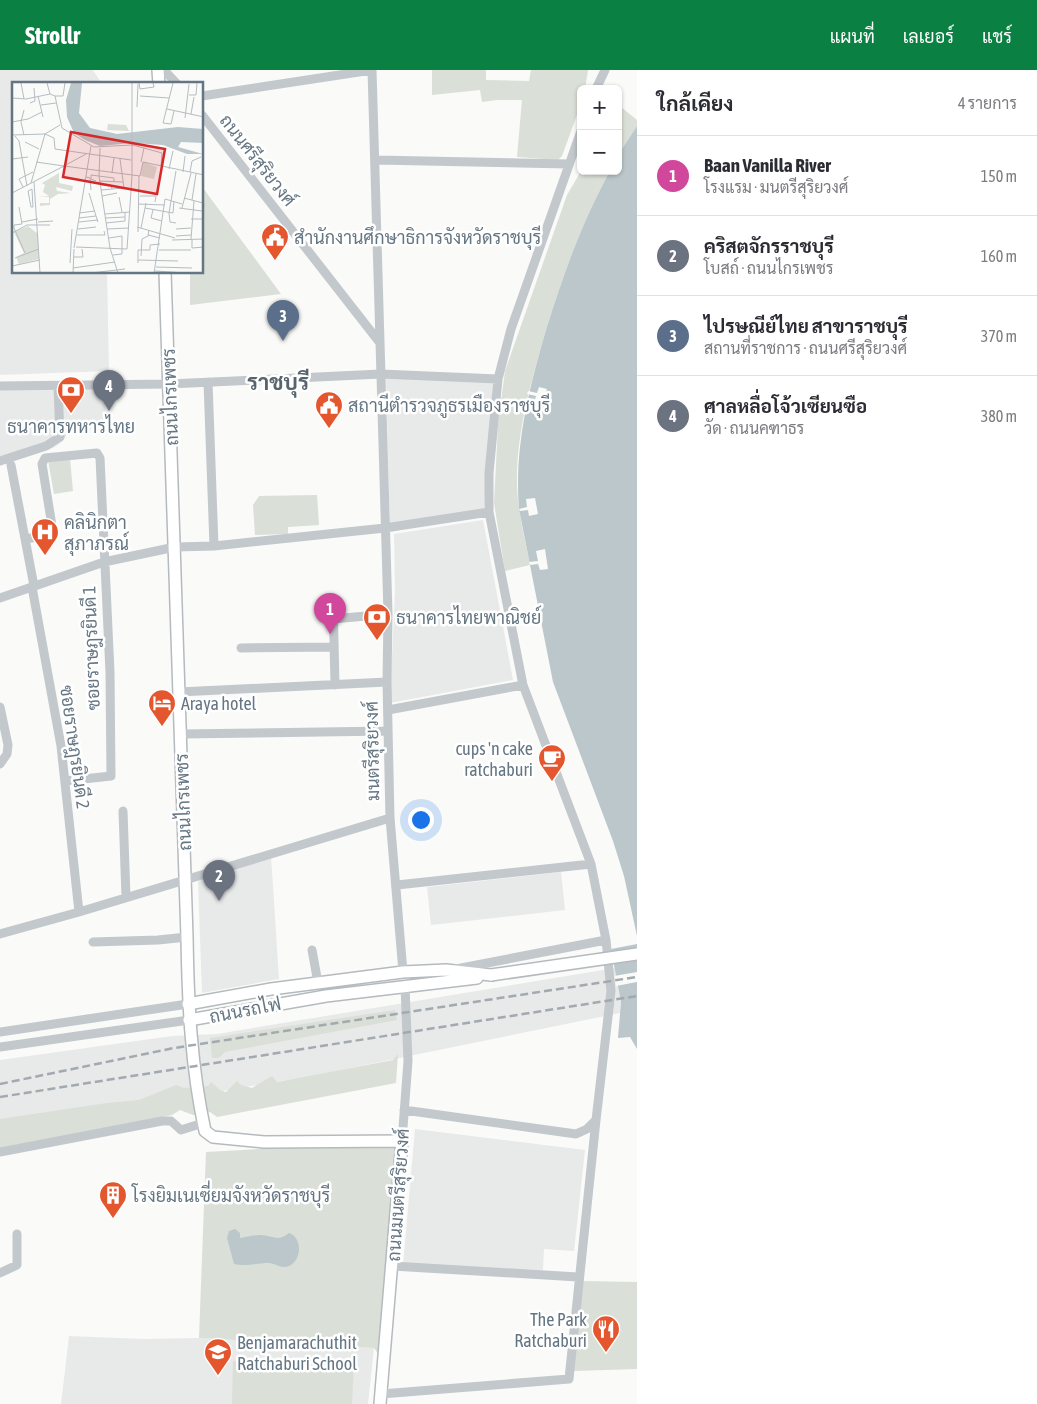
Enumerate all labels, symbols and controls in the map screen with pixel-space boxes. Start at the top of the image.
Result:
text: Strollr [25,22,80,49]
text: แผนที่ [830,26,875,47]
text: เลเยอร์ [903,26,954,47]
text: แชร์ [982,26,1012,47]
inset map [12,82,204,274]
map controls [577,85,622,175]
button: + [577,85,622,130]
text: ใกล้เคียง [657,91,733,115]
text: 4 รายการ [958,94,1017,112]
street label: ถนนศรีสุริยวงศ์ [214,109,302,211]
button: − [577,130,622,175]
text: Baan Vanilla River [704,154,831,176]
text: 1 [669,167,677,185]
text: 150 m [981,167,1017,185]
text: โรงแรม · มนตรีสุริยวงศ์ [704,178,848,196]
public building icon: สำนักงานศึกษาธิการจังหวัดราชบุรี [260,222,290,261]
place label: สำนักงานศึกษาธิการจังหวัดราชบุรี [294,225,542,250]
text: คริสตจักรราชบุรี [704,235,834,257]
text: 2 [669,247,677,265]
text: 160 m [981,247,1017,265]
text: โบสถ์ · ถนนไกรเพชร [704,259,834,277]
pin: 3 [267,300,299,341]
text: ไปรษณีย์ไทย สาขาราชบุรี [704,315,908,337]
text: 3 [669,327,677,345]
text: 370 m [981,327,1017,345]
text: สถานที่ราชการ · ถนนศรีสุริยวงศ์ [704,339,907,357]
street label: ถนนไกรเพชร [156,348,182,446]
district label: ราชบุรี [247,368,309,398]
pin: 4 [93,370,125,411]
bank icon: ธนาคารทหารไทย [56,375,86,414]
public building icon: สถานีตำรวจภูธรเมืองราชบุรี [314,390,344,429]
place label: สถานีตำรวจภูธรเมืองราชบุรี [348,393,551,419]
text: ศาลหลื่อโจ้วเซียนซือ [704,395,867,417]
text: 4 [669,407,677,425]
text: 380 m [981,407,1017,425]
place label: ธนาคารทหารไทย [7,414,135,437]
text: วัด · ถนนคฑาธร [704,419,804,437]
place label: คลินิกตา สุภาภรณ์ [64,512,129,556]
hospital icon: คลินิกตา สุภาภรณ์ [30,517,60,556]
street label: ซอยราษฎรยินดี 1 [76,585,106,711]
pin: 1 [314,593,346,634]
bank icon: ธนาคารไทยพาณิชย์ [362,602,392,641]
place label: ธนาคารไทยพาณิชย์ [396,605,541,628]
street label: ซอยราษฎรยินดี 2 [54,684,96,810]
hotel icon: Araya hotel [147,688,177,727]
place label: Araya hotel [181,693,257,714]
street label: มนตรีสุริยวงศ์ [359,701,385,801]
place label: cups 'n cake ratchaburi [455,738,533,780]
cafe icon: cups 'n cake ratchaburi [537,743,567,782]
street label: ถนนไกรเพชร [169,753,195,851]
your location [408,807,434,833]
pin: 2 [203,860,235,901]
street label: ถนนรถไฟ [207,991,283,1027]
street label: ถนนมนตรีสุริยวงศ์ [381,1128,415,1262]
building icon: โรงยิมเนเซี่ยมจังหวัดราชบุรี [98,1180,128,1219]
place label: โรงยิมเนเซี่ยมจังหวัดราชบุรี [131,1180,331,1208]
place label: The Park Ratchaburi [514,1309,587,1351]
restaurant icon: The Park Ratchaburi [591,1314,621,1353]
place label: Benjamarachuthit Ratchaburi School [237,1332,357,1374]
school or university icon: Benjamarachuthit Ratchaburi School [203,1337,233,1376]

